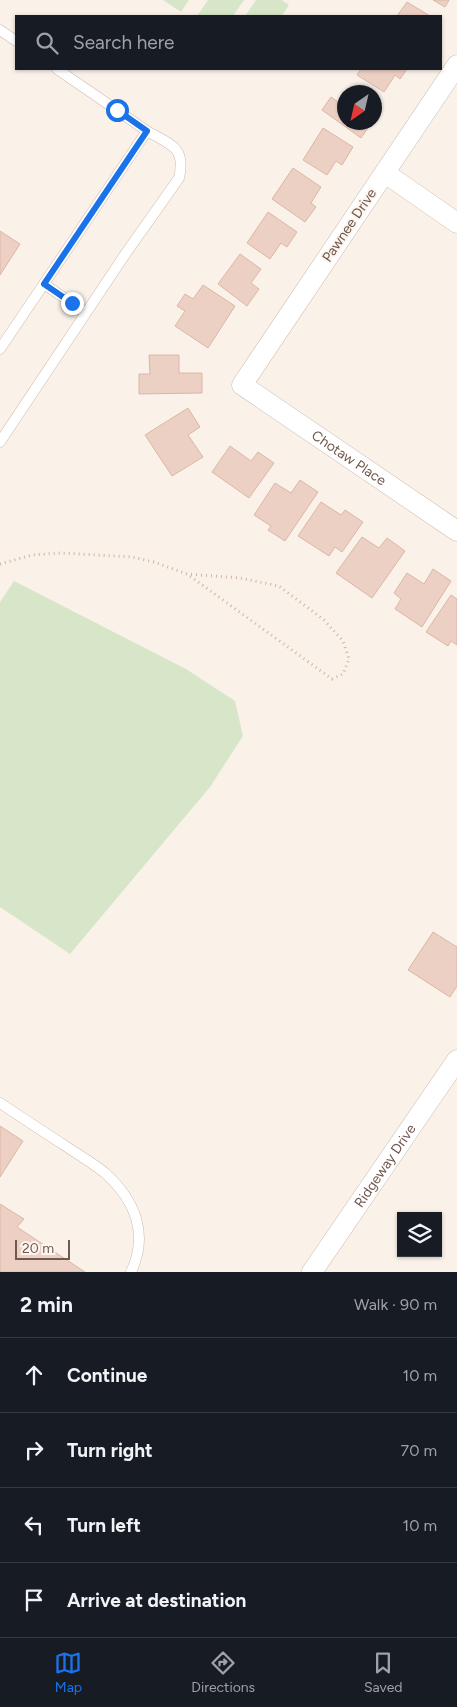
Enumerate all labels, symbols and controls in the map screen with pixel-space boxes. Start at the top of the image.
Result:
search box [15,15,442,70]
icon: search [33,29,61,57]
text: Search here [73,31,175,54]
north arrow [337,85,382,130]
route start [106,99,129,122]
street label: Pawnee Drive [319,185,380,265]
route end [61,292,84,315]
street label: Chotaw Place [308,427,390,490]
street label: Ridgeway Drive [351,1121,420,1211]
map controls [397,1212,442,1257]
button: layers [397,1212,442,1257]
scale bar [15,1237,70,1260]
text: 20 m [22,1240,54,1257]
text: 2 min [20,1292,73,1317]
text: Walk · 90 m [354,1295,437,1314]
icon: ahead [20,1361,48,1389]
text: Continue [67,1364,147,1387]
text: 10 m [403,1366,437,1385]
icon: right [20,1436,48,1464]
text: Turn right [67,1439,153,1462]
text: 70 m [401,1441,437,1460]
icon: left [20,1511,48,1539]
text: Turn left [67,1514,141,1537]
text: 10 m [403,1516,437,1535]
icon: arrive [20,1586,48,1614]
text: Arrive at destination [67,1589,246,1612]
tab: Map [54,1649,82,1696]
tab: Directions [191,1649,255,1696]
tab: Saved [364,1649,403,1696]

